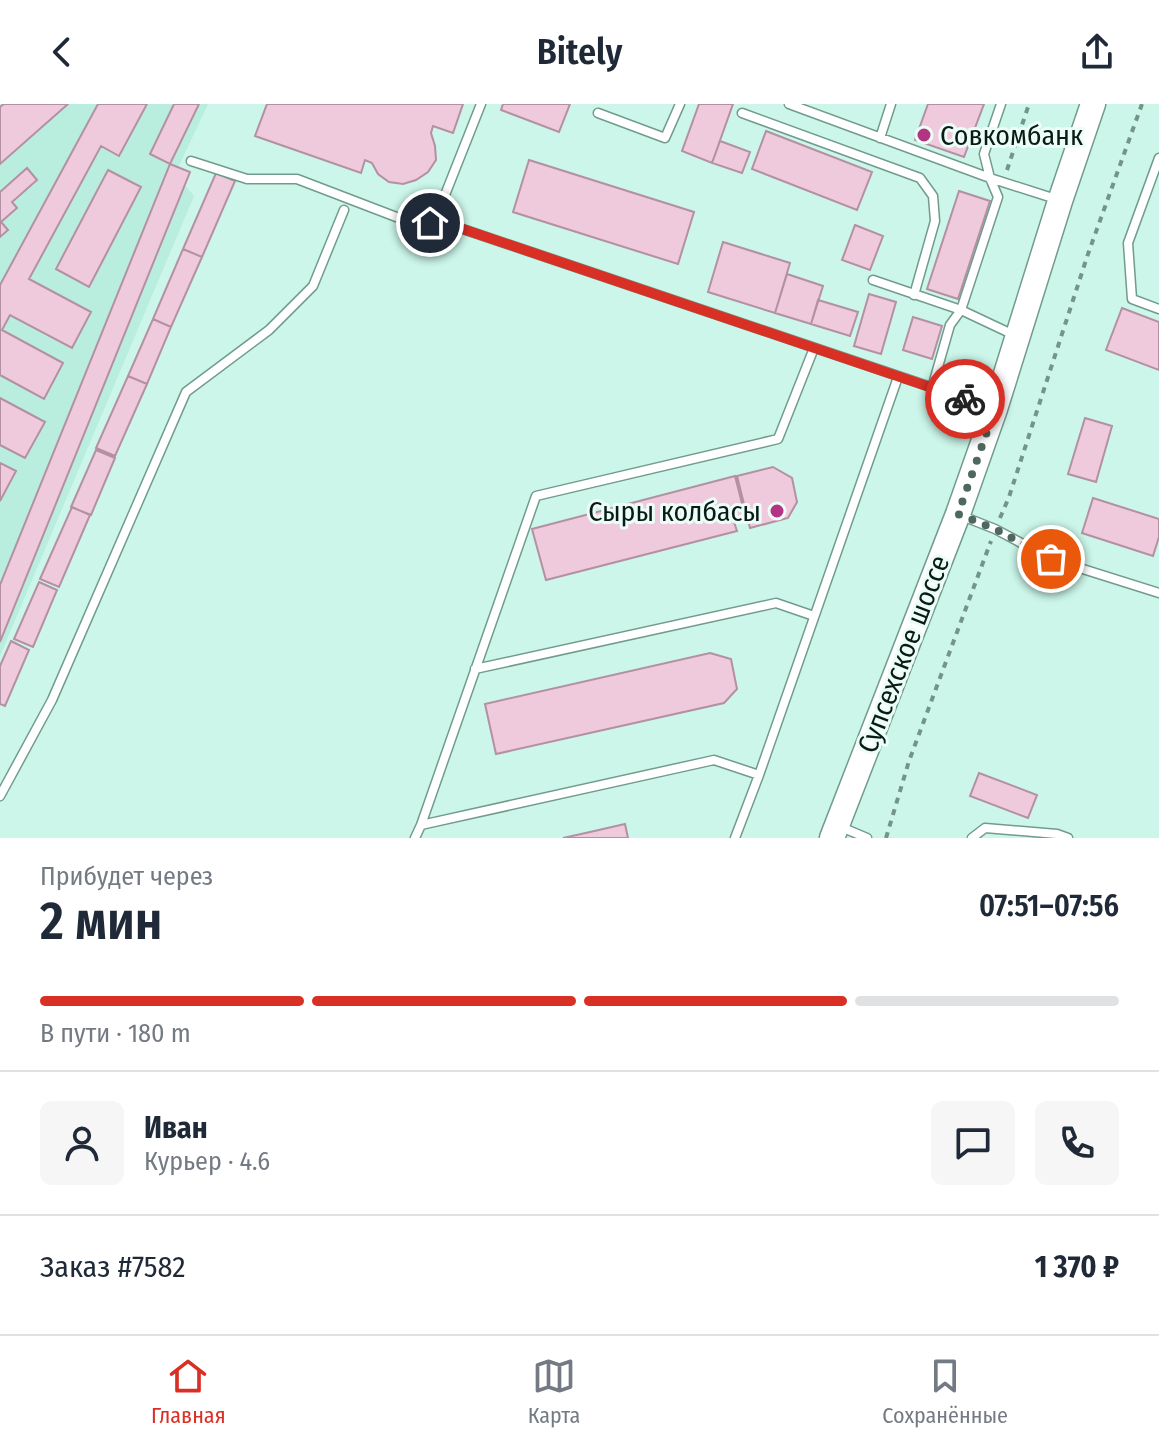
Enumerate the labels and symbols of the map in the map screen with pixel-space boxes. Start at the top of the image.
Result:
place label: Совкомбанк [940,119,1083,152]
marker: Совкомбанк [915,126,933,144]
pin [396,189,464,257]
courier [925,359,1005,439]
place label: Сыры колбасы [588,495,761,528]
marker: Сыры колбасы [768,502,786,520]
pin [1017,525,1085,593]
street label: Супсехское шоссе [851,551,956,758]

